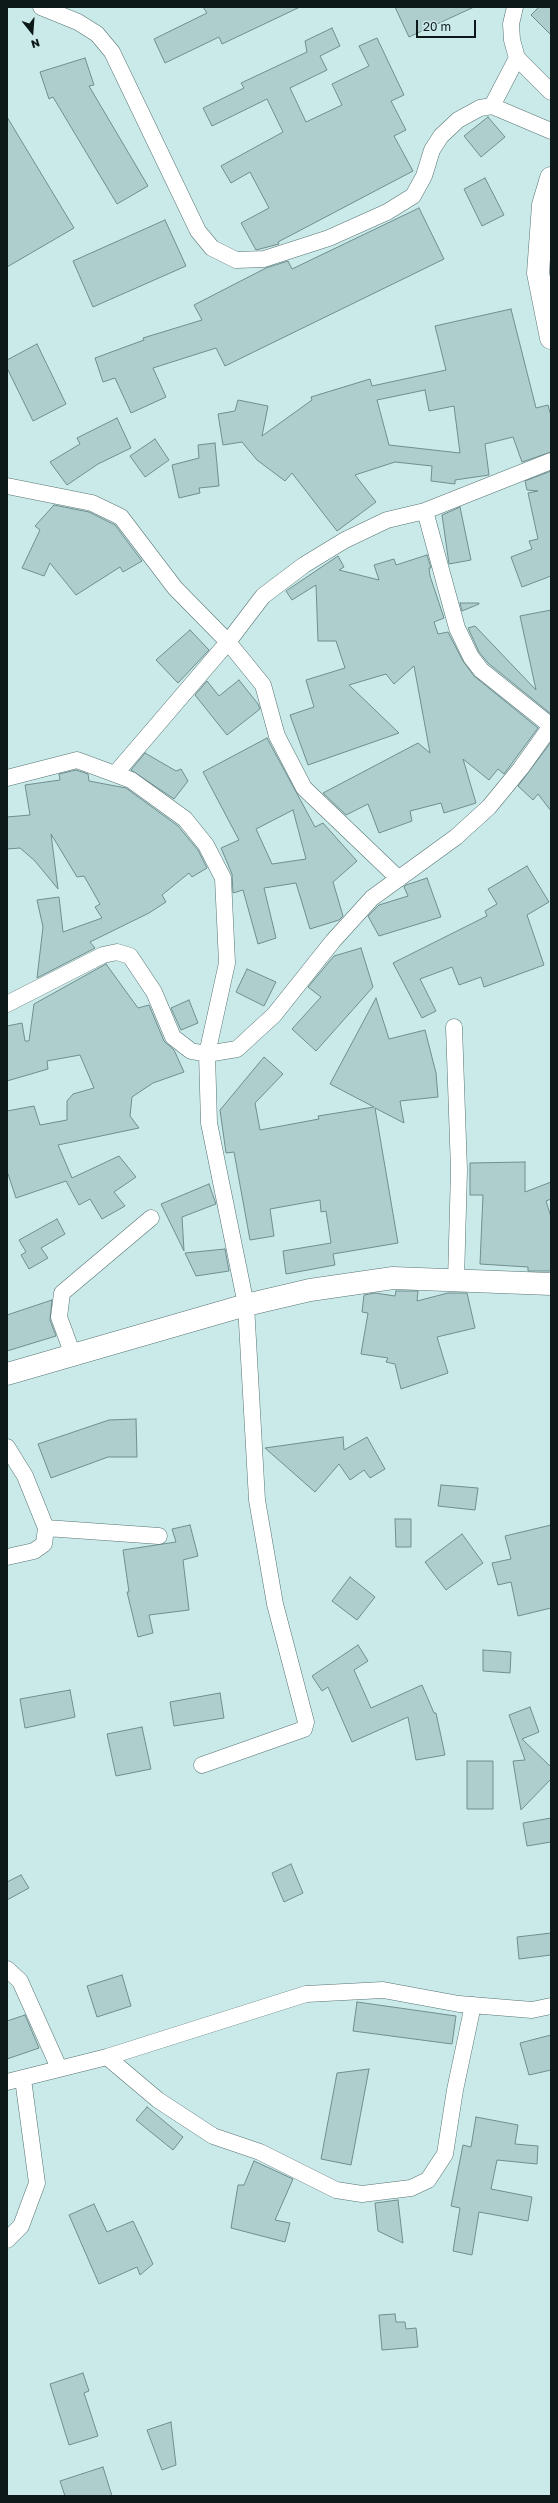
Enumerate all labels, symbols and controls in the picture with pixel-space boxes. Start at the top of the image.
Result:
north arrow [12,12,52,52]
scale bar [418,12,478,38]
text: 20 m [423,19,451,34]
text: N [30,37,42,51]

